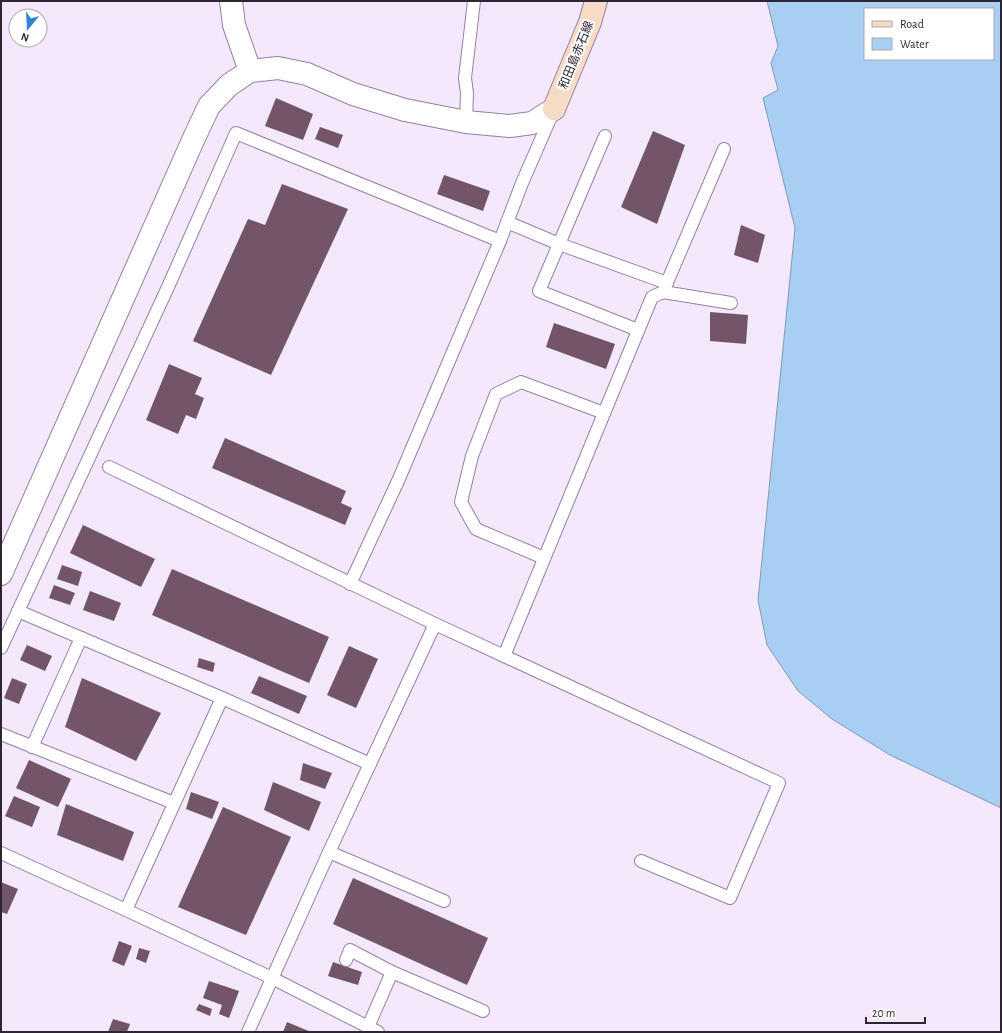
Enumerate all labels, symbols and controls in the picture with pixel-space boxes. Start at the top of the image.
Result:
north arrow [8,8,48,48]
legend [864,8,994,60]
text: Road [900,18,924,30]
street label: 和田島赤石線 [556,19,595,91]
text: N [20,31,30,43]
text: Water [900,38,929,50]
scale bar [866,999,925,1025]
text: 20 m [872,1007,895,1019]

